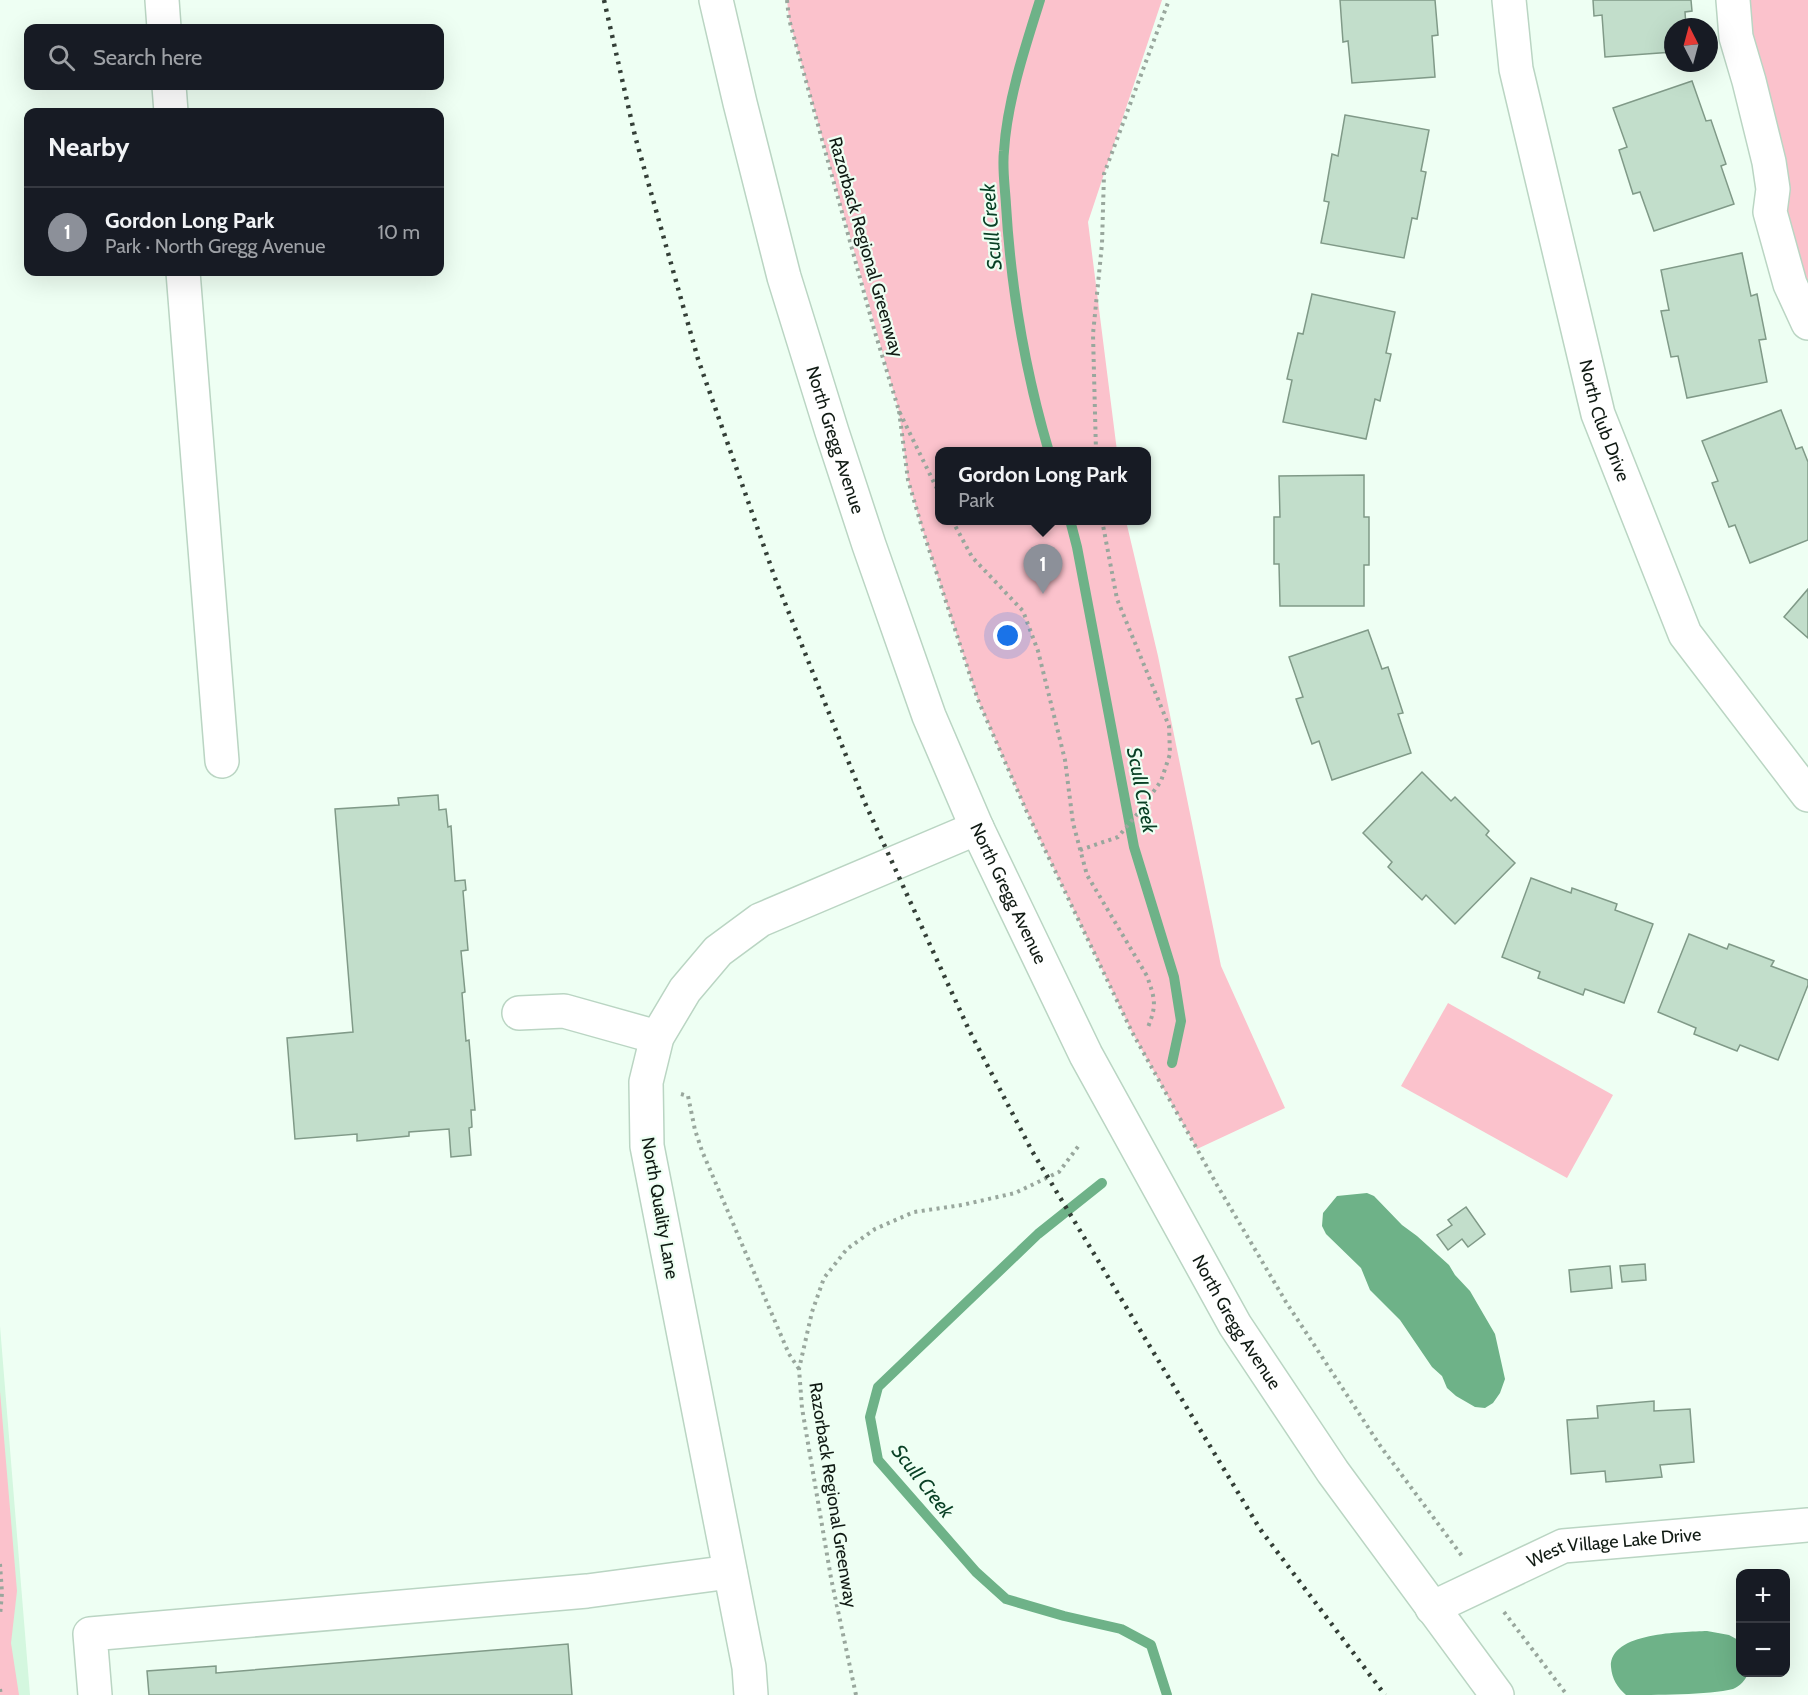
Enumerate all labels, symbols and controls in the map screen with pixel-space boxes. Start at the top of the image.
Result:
north arrow [1664,18,1718,72]
search box [24,24,444,90]
icon: search [45,41,78,74]
text: Search here [93,44,202,71]
text: Nearby [48,131,129,163]
street label: Razorback Regional Greenway [824,134,908,360]
water label: Scull Creek [975,181,1007,271]
text: Gordon Long Park [105,207,275,234]
text: 1 [64,220,71,244]
text: 10 m [377,220,420,244]
text: Park · North Gregg Avenue [105,234,325,258]
street label: North Club Drive [1574,357,1635,485]
street label: North Gregg Avenue [801,363,869,517]
popup [935,447,1151,525]
text: Gordon Long Park [958,461,1128,488]
text: Park [958,488,994,512]
pin: 1 [1024,544,1062,594]
your location [993,621,1022,650]
water label: Scull Creek [1122,745,1162,836]
street label: North Gregg Avenue [965,819,1052,967]
street label: North Quality Lane [637,1135,683,1281]
street label: North Gregg Avenue [1187,1251,1286,1394]
street label: Razorback Regional Greenway [804,1381,862,1609]
water label: Scull Creek [887,1439,960,1524]
street label: West Village Lake Drive [1523,1523,1702,1572]
map controls [1736,1569,1790,1677]
button: + [1736,1569,1790,1623]
button: − [1736,1623,1790,1677]

